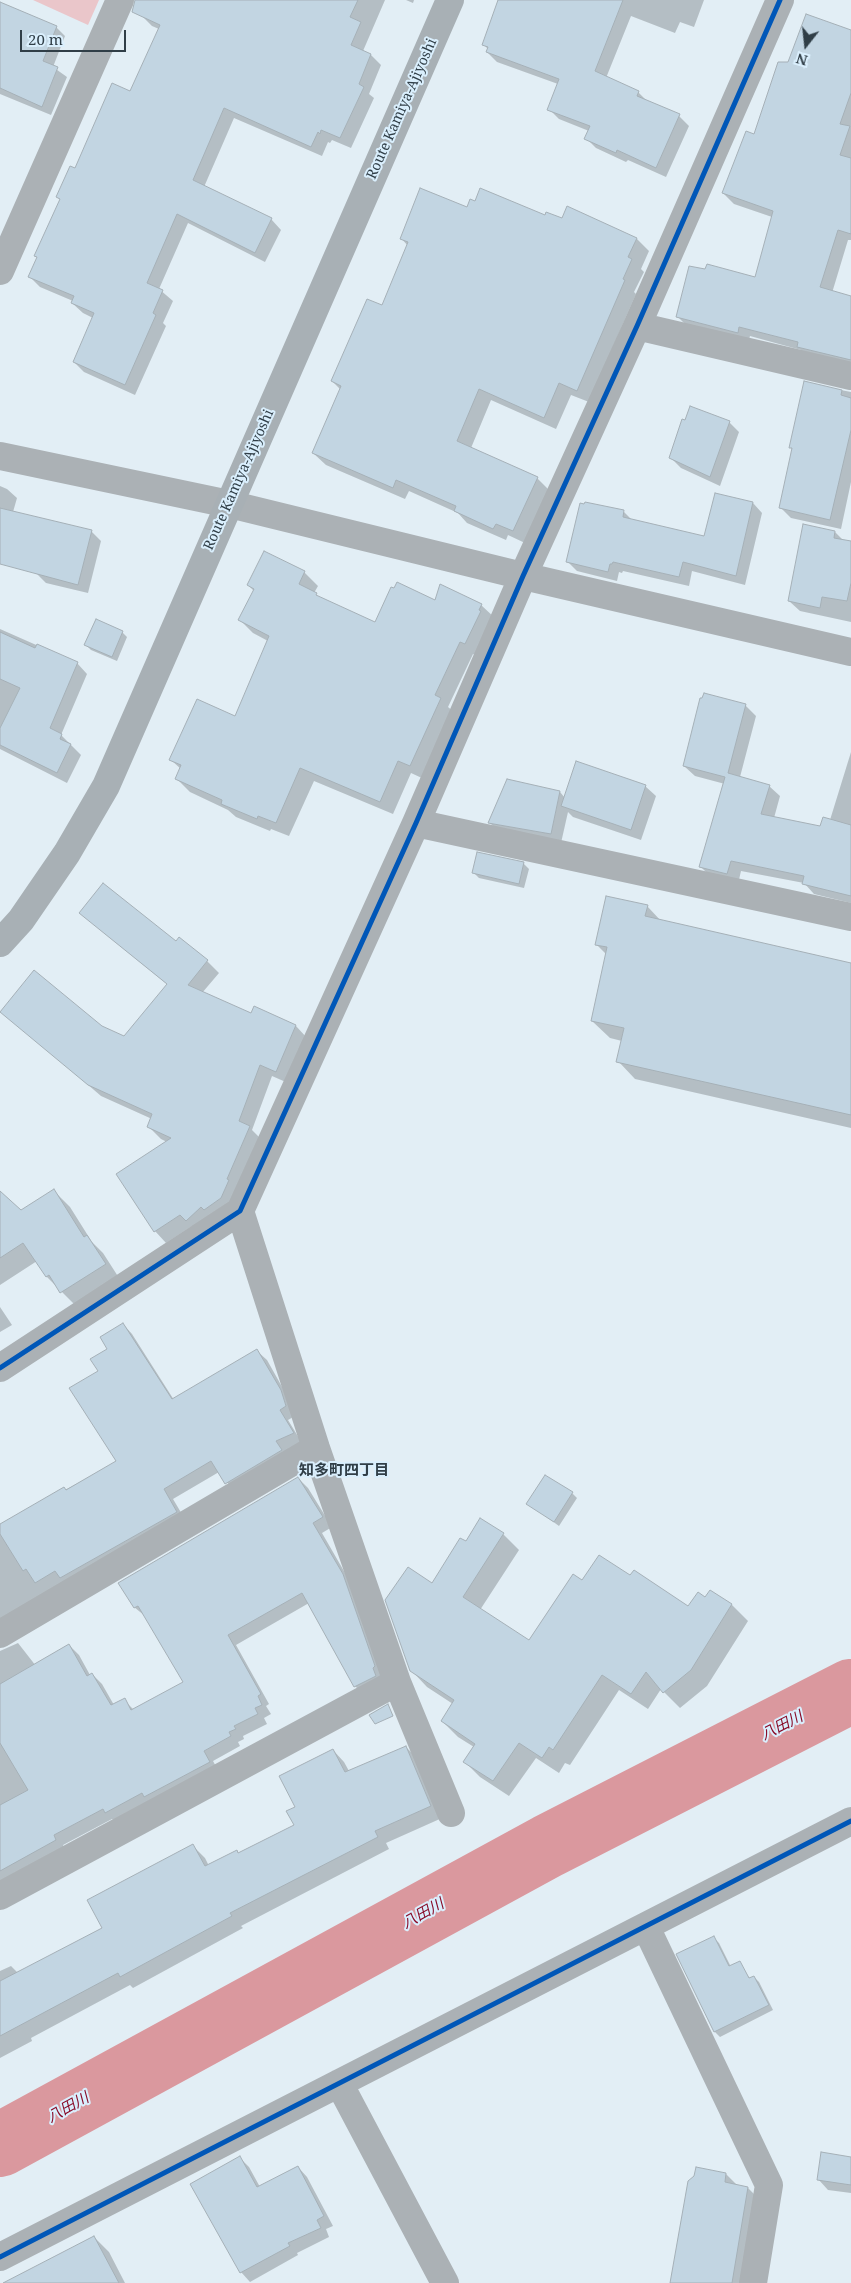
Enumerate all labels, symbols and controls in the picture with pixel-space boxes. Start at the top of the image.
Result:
scale bar [22,20,129,52]
north arrow [781,20,831,70]
text: 20 m [28,29,63,49]
street label: Route Kamiya-Ajiyoshi [363,36,441,182]
text: N [794,49,810,71]
street label: Route Kamiya-Ajiyoshi [200,407,278,553]
district label: 知多町四丁目 [299,1462,389,1480]
water label: 八田川 [758,1708,806,1744]
water label: 八田川 [399,1895,447,1933]
water label: 八田川 [44,2089,92,2127]

